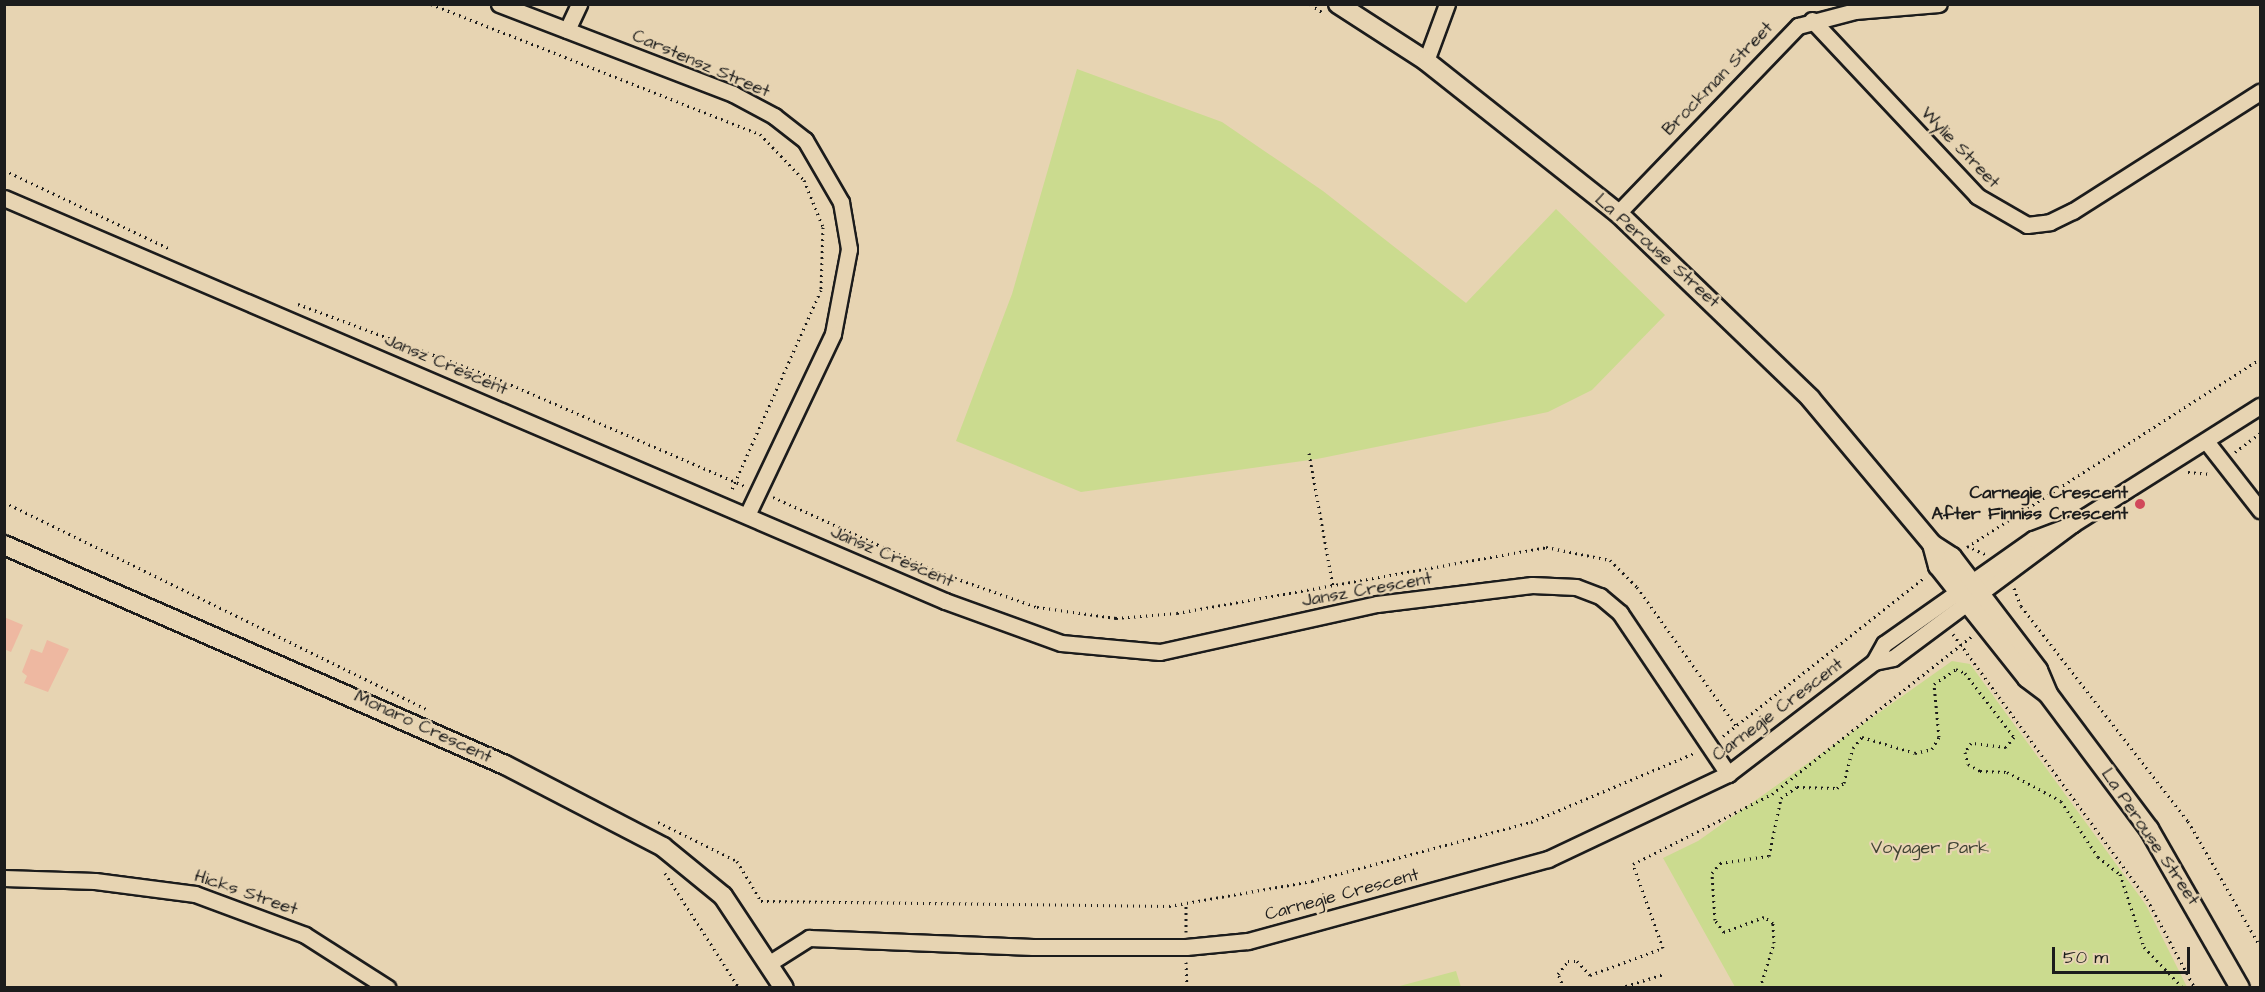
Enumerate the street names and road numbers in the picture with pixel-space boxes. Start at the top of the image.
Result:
street label: Brockman Street [1658,17,1778,141]
street label: Carstensz Street [629,25,773,103]
street label: Wylie Street [1916,103,2004,193]
street label: La Perouse Street [1590,189,1724,313]
street label: Jansz Crescent [381,329,511,401]
street label: Jansz Crescent [827,521,957,593]
street label: Jansz Crescent [1300,568,1434,612]
street label: Carnegie Crescent [1708,654,1848,766]
street label: Monaro Crescent [351,686,495,768]
street label: La Perouse Street [2096,764,2204,910]
street label: Carnegie Crescent [1263,864,1421,926]
street label: Hicks Street [192,865,300,921]

